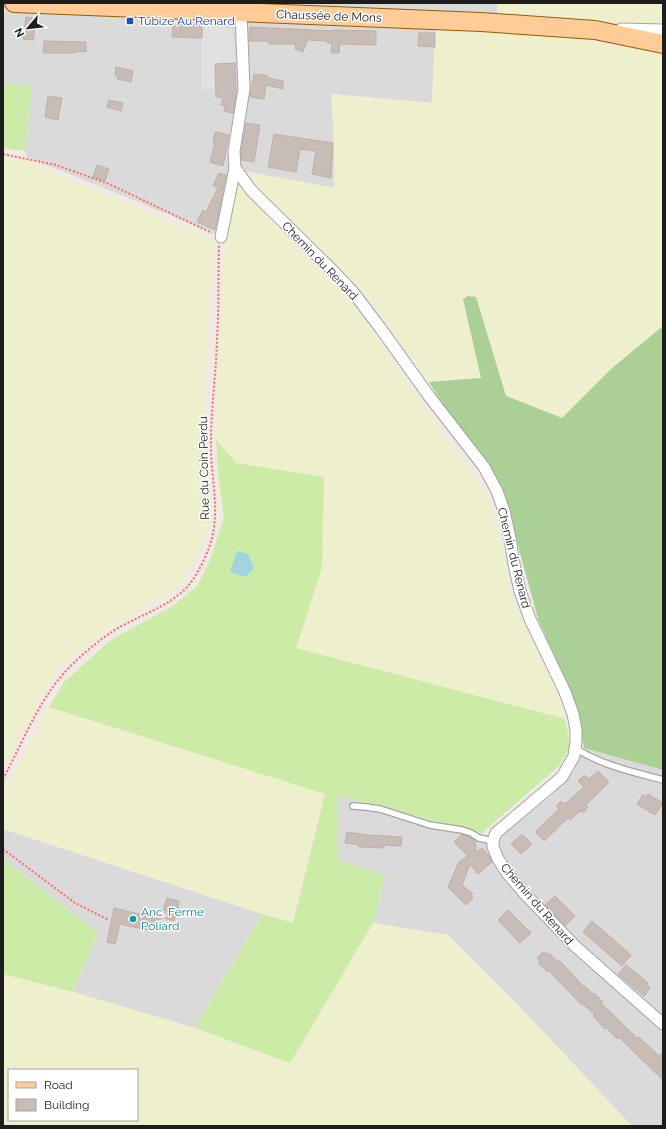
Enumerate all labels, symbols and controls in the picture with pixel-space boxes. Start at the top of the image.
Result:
street label: Chaussée de Mons [276,7,382,25]
north arrow [8,8,48,48]
place label: Tubize Au Renard [138,14,235,28]
marker: Tubize Au Renard [125,16,135,26]
text: N [12,26,27,39]
street label: Chemin du Renard [279,219,361,303]
street label: Rue du Coin Perdu [196,416,212,520]
street label: Chemin du Renard [495,506,533,610]
street label: Chemin du Renard [498,860,576,948]
place label: Anc. Ferme Poliard [141,905,204,933]
marker: Anc. Ferme Poliard [128,914,138,924]
legend [8,1069,138,1121]
text: Road [44,1078,73,1092]
text: Building [44,1098,90,1112]

